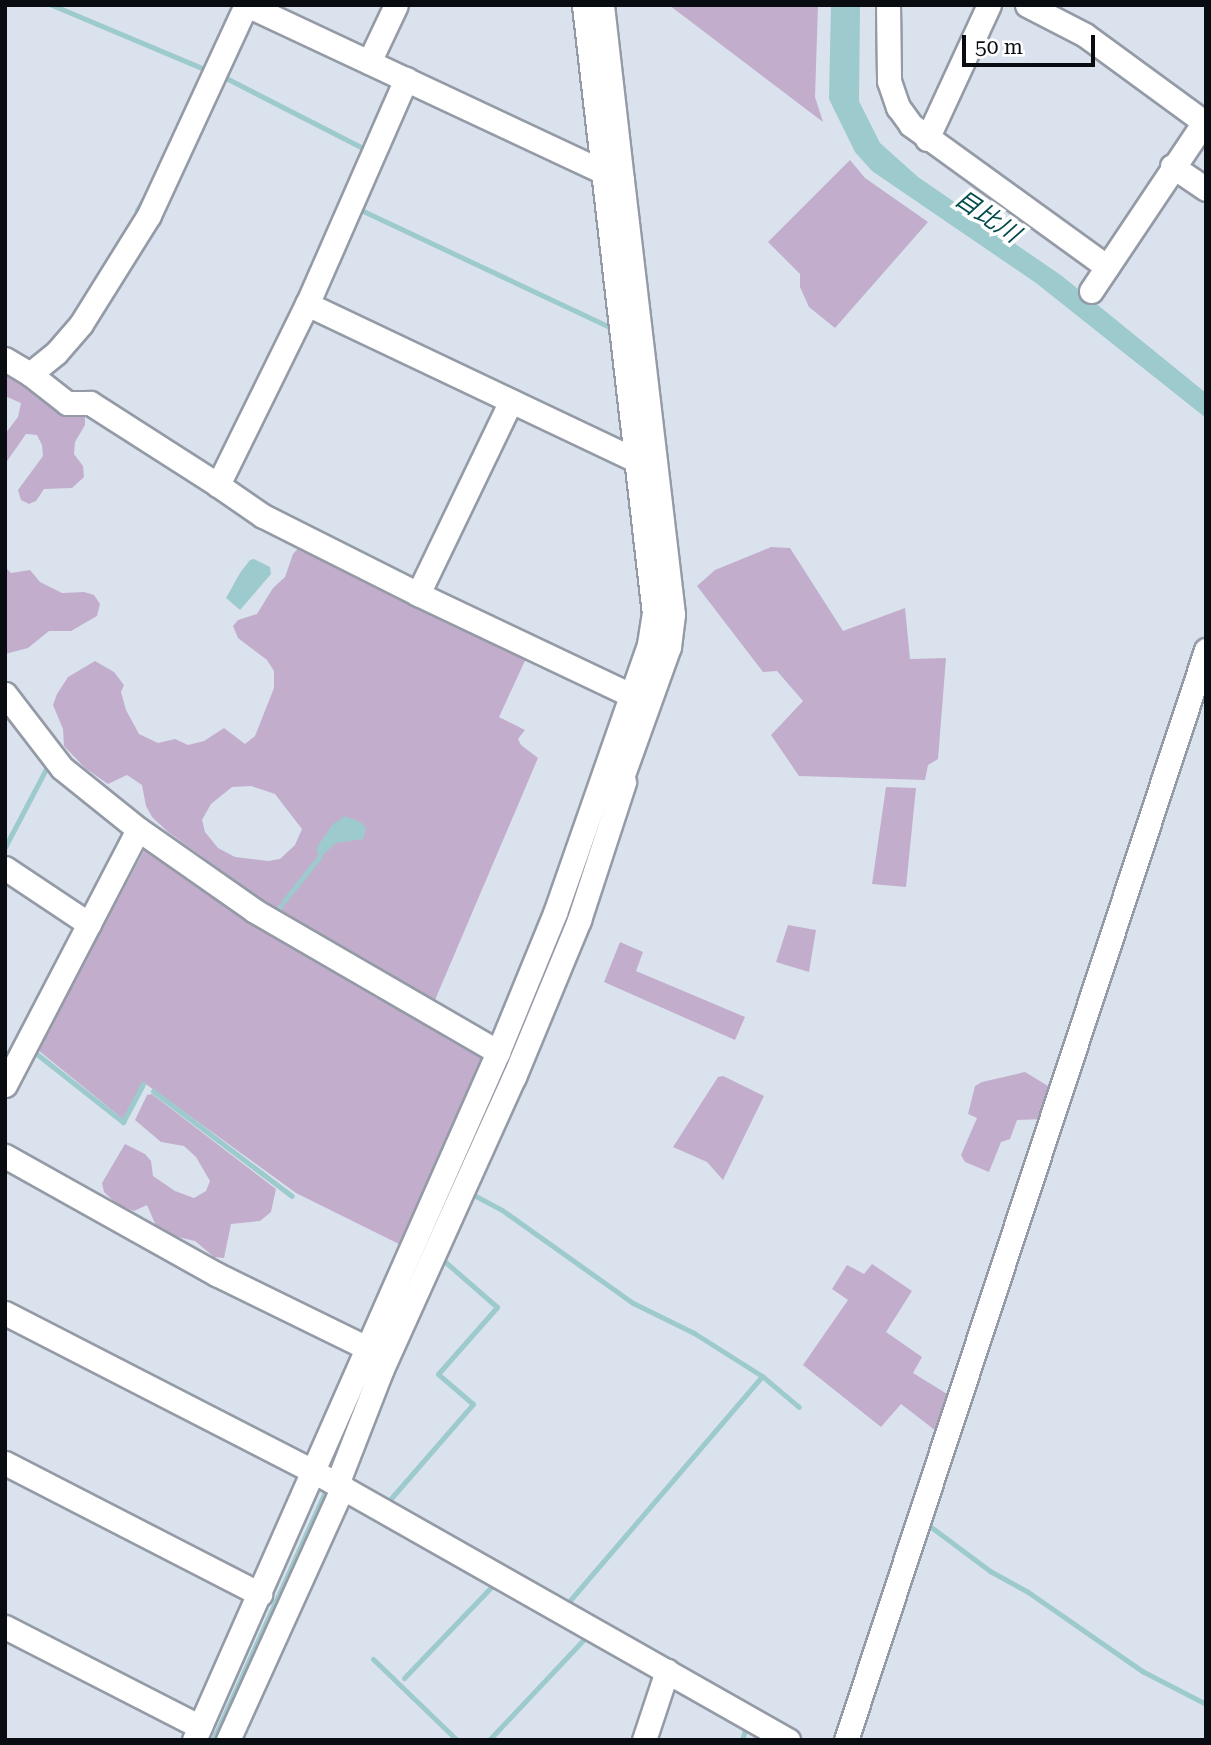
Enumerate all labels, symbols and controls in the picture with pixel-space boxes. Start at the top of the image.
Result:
scale bar [966,21,1099,65]
text: 50 m [975,35,1023,59]
water label: 目比川 [949,185,1025,249]

